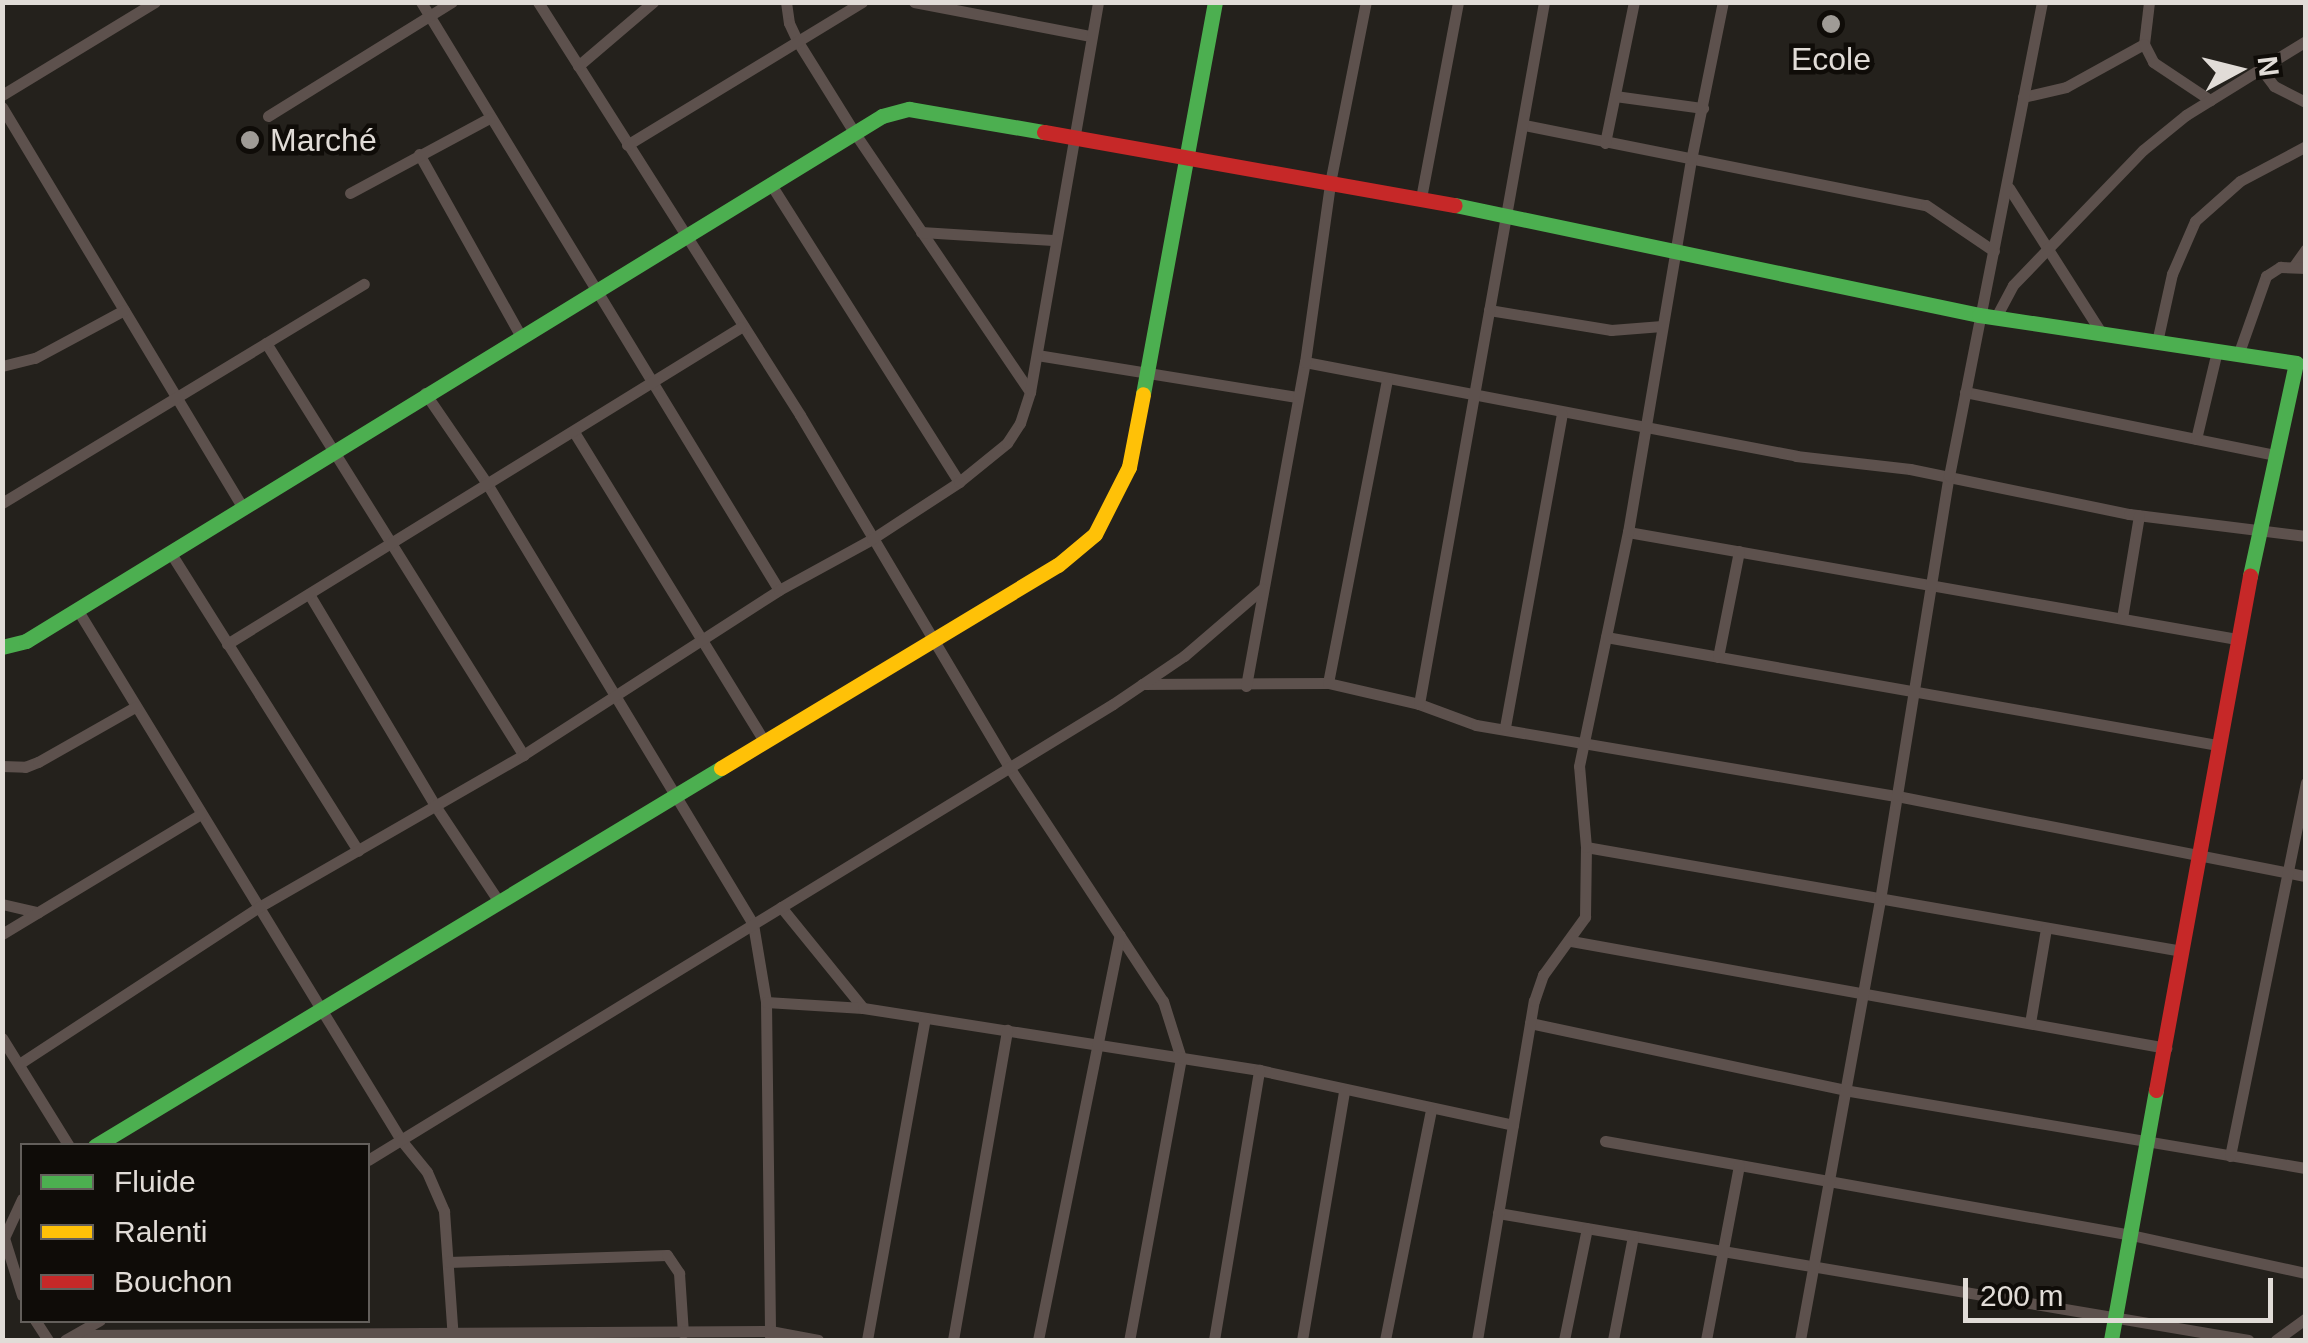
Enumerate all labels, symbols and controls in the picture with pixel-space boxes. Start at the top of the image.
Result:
marker: Ecole [1820,13,1842,35]
north arrow [2188,20,2288,120]
place label: Ecole [1791,40,1871,78]
text: N [2252,54,2285,78]
place label: Marché [270,121,377,159]
marker: Marché [239,129,261,151]
legend [20,1143,370,1323]
text: Fluide [114,1165,196,1198]
text: Ralenti [114,1215,207,1248]
scale bar [1968,1258,2278,1320]
text: Bouchon [114,1265,232,1298]
text: 200 m [1980,1279,2063,1312]

